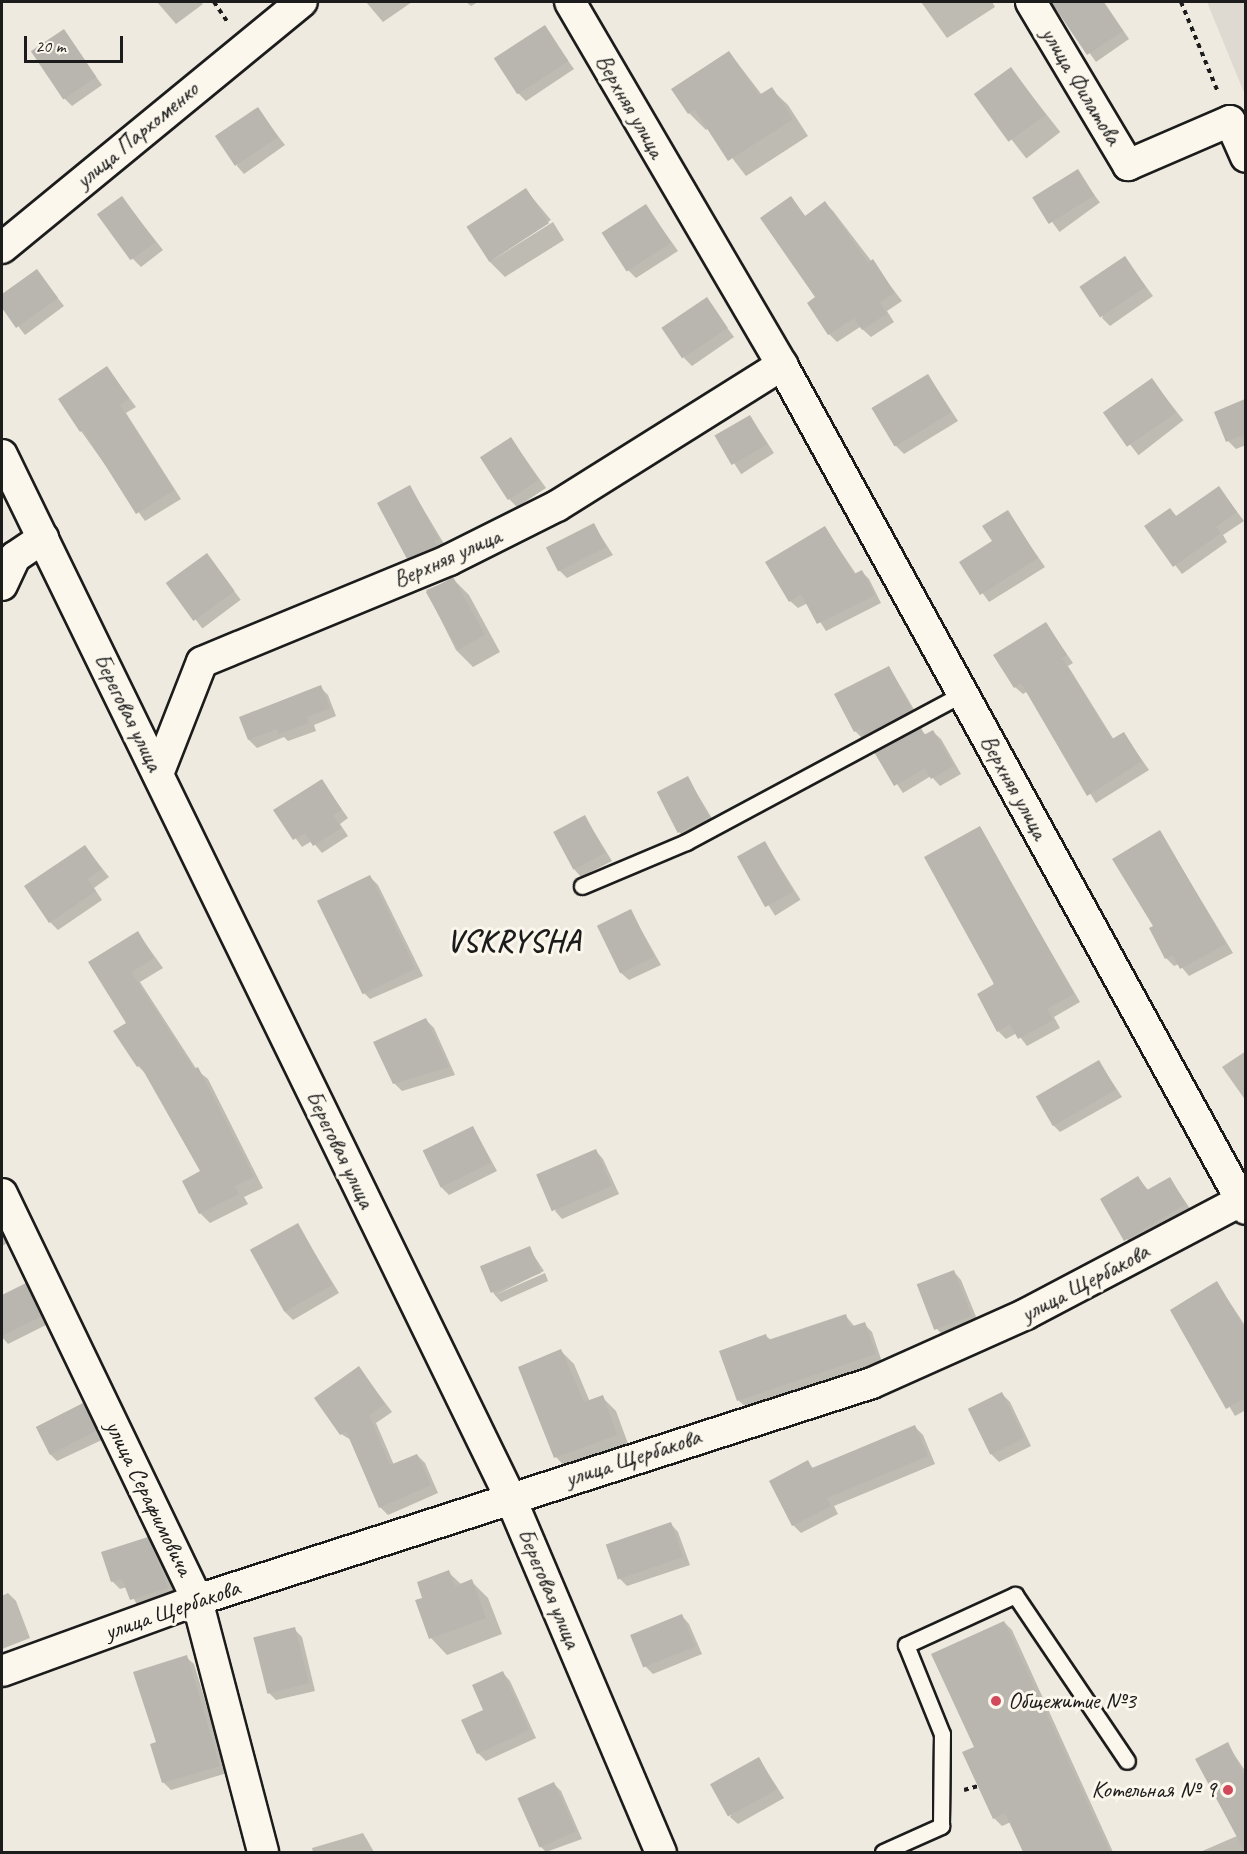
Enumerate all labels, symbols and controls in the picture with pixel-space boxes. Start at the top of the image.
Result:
street label: улица Филатова [1034,20,1128,152]
scale bar [27,24,126,62]
text: 20 m [35,35,66,57]
street label: Верхняя улица [589,49,671,163]
street label: улица Пархоменко [70,76,204,194]
street label: Верхняя улица [389,521,505,595]
street label: Береговая улица [87,648,169,776]
street label: Верхняя улица [974,730,1054,844]
district label: VSKRYSHA [447,923,581,959]
street label: Береговая улица [299,1085,381,1213]
street label: улица Щербакова [1016,1237,1154,1329]
street label: улица Серафимовича [99,1416,199,1580]
street label: улица Щербакова [562,1423,704,1493]
street label: Береговая улица [510,1523,588,1653]
street label: улица Щербакова [101,1574,243,1646]
place label: Общежитие №3 [1008,1687,1136,1715]
marker: Общежитие №3 [989,1694,1003,1708]
place label: Котельная № 9 [1092,1776,1216,1804]
marker: Котельная № 9 [1221,1783,1235,1797]

